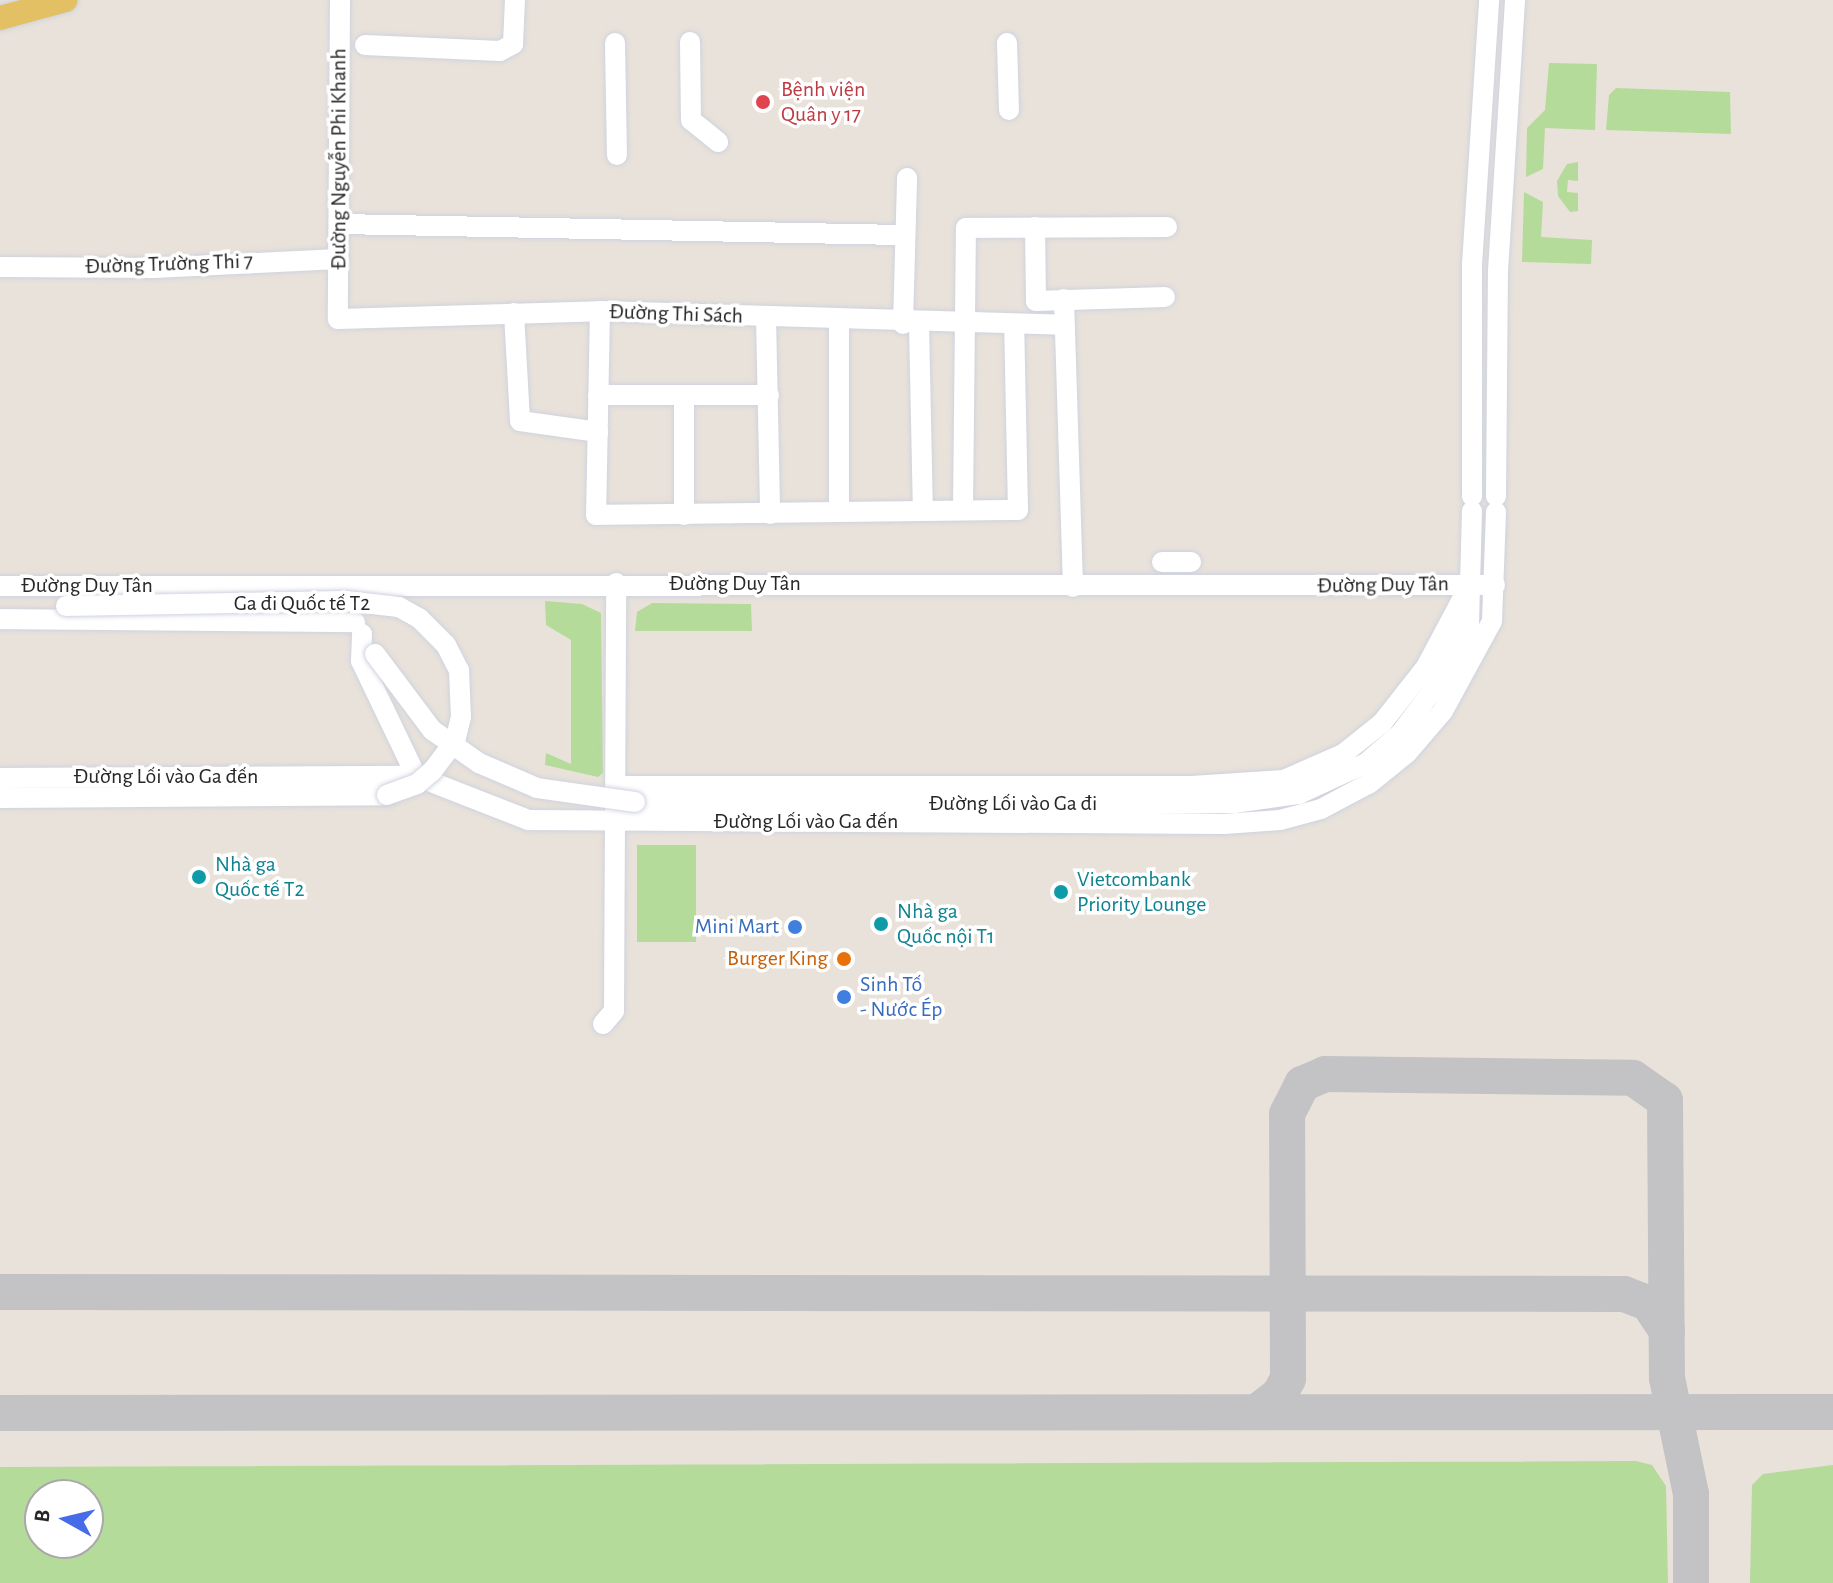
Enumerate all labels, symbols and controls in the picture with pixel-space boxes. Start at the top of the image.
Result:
street label: Đường Nguyễn Phi Khanh [326,48,352,270]
place label: Bệnh viện Quân y 17 [781,76,865,128]
marker: Bệnh viện Quân y 17 [752,91,774,113]
street label: Đường Trường Thi 7 [85,248,253,280]
street label: Đường Thi Sách [609,298,743,330]
street label: Đường Duy Tân [669,571,801,597]
street label: Đường Duy Tân [1317,571,1449,599]
street label: Đường Duy Tân [21,573,153,599]
street label: Ga đi Quốc tế T2 [234,591,370,617]
street label: Đường Lối vào Ga đến [74,764,258,790]
street label: Đường Lối vào Ga đi [929,791,1097,817]
street label: Đường Lối vào Ga đến [714,809,898,835]
place label: Nhà ga Quốc tế T2 [215,851,304,902]
place label: Vietcombank Priority Lounge [1077,866,1206,918]
marker: Nhà ga Quốc tế T2 [190,868,208,886]
marker: Vietcombank Priority Lounge [1052,883,1070,901]
place label: Nhà ga Quốc nội T1 [897,898,995,950]
place label: Mini Mart [695,914,779,940]
marker: Nhà ga Quốc nội T1 [872,915,890,933]
marker: Mini Mart [786,918,804,936]
place label: Burger King [727,946,828,972]
marker: Burger King [835,950,853,968]
place label: Sinh Tố - Nước Ép [860,971,942,1022]
marker: Sinh Tố - Nước Ép [835,988,853,1006]
north arrow [24,1479,104,1559]
text: B [30,1508,54,1524]

